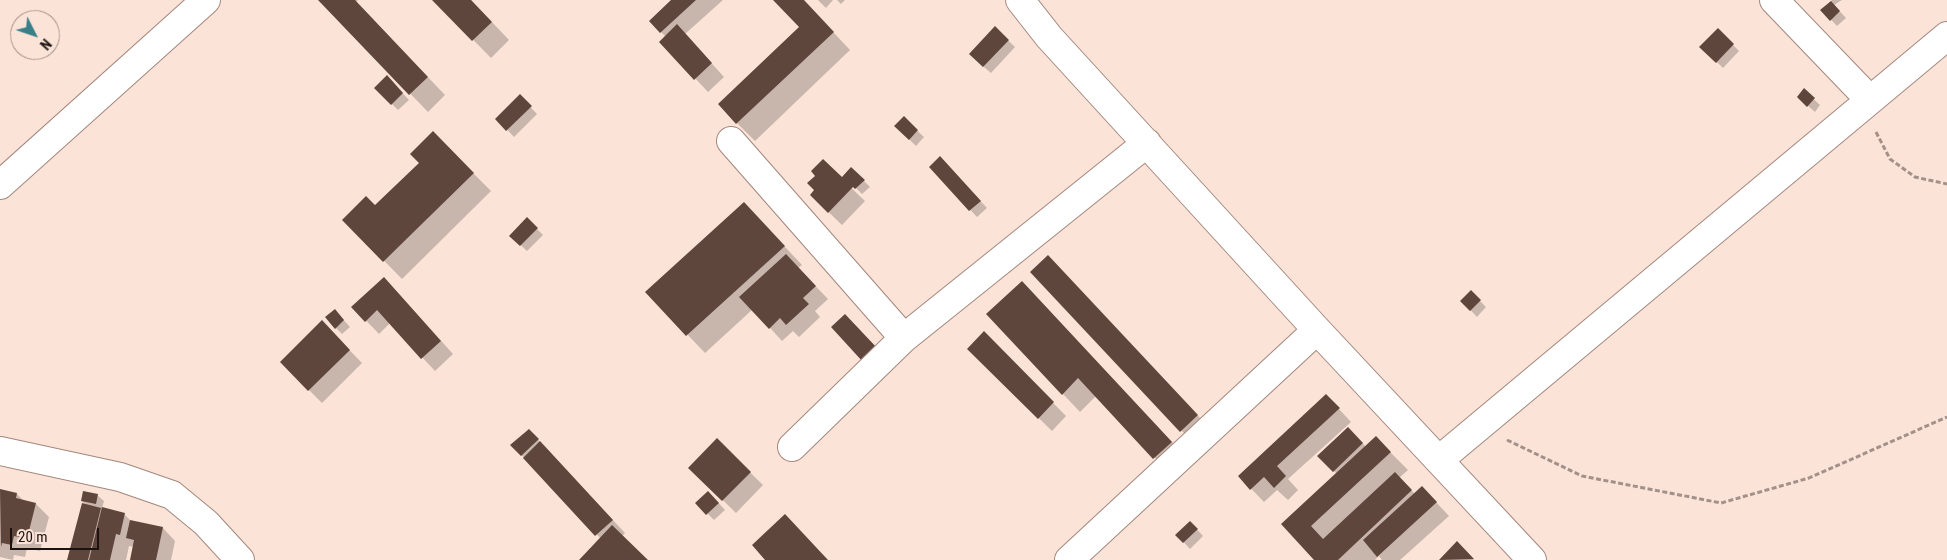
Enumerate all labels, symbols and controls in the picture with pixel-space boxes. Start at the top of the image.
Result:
north arrow [10,10,60,60]
text: N [37,36,54,53]
scale bar [12,518,101,550]
text: 20 m [18,528,48,546]

